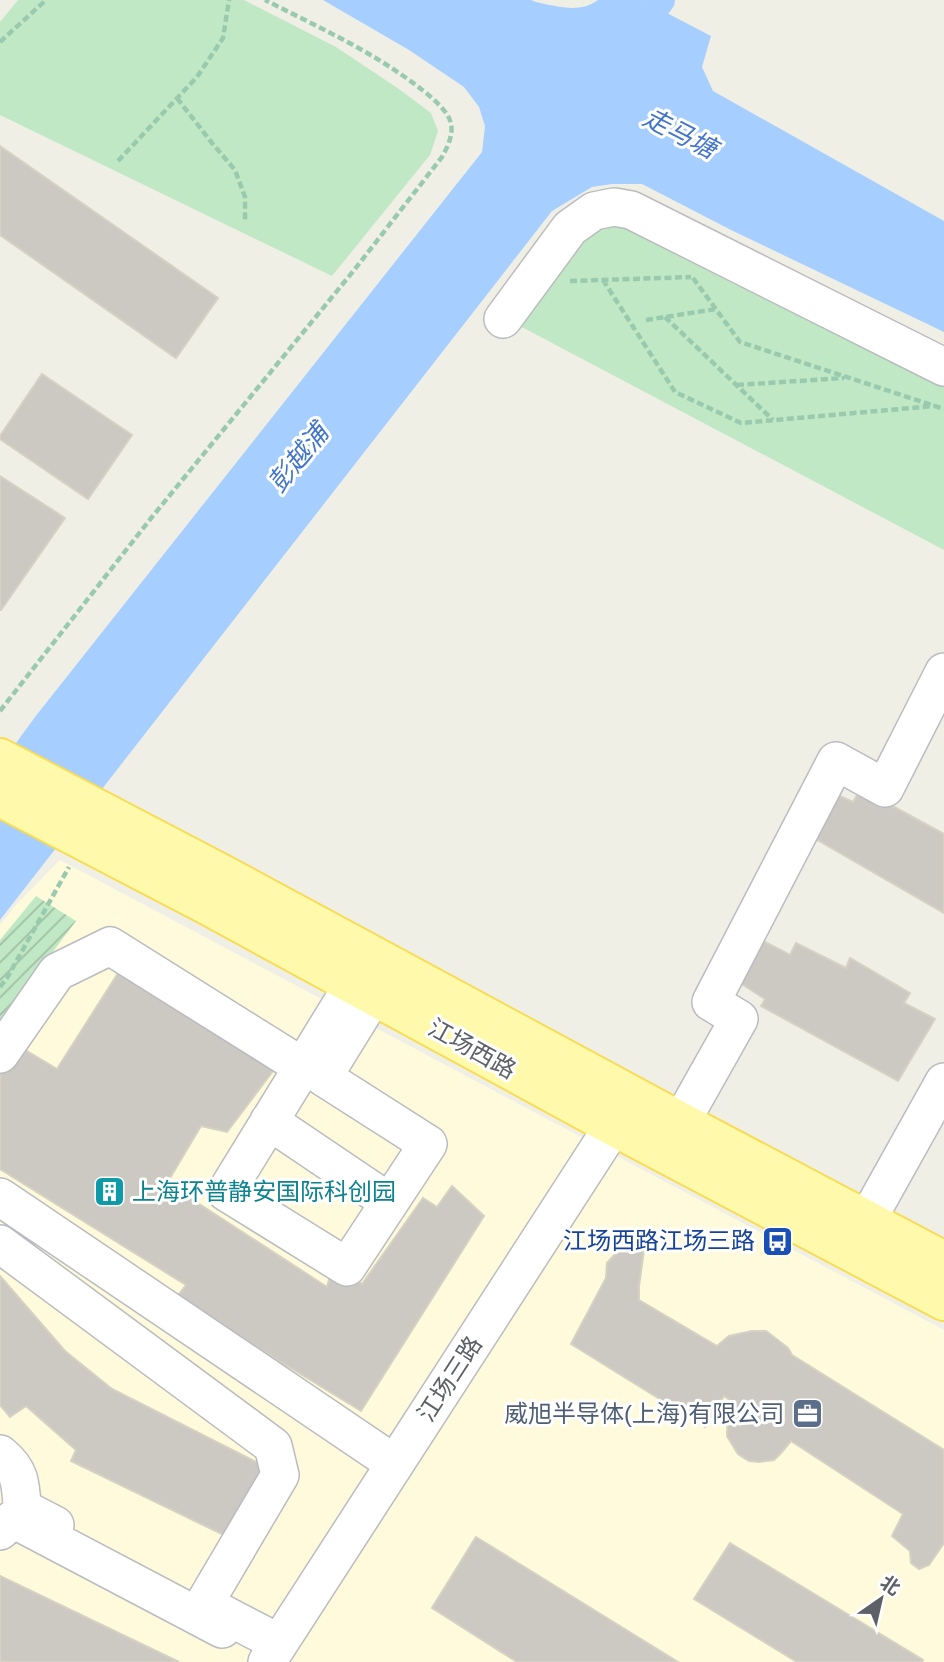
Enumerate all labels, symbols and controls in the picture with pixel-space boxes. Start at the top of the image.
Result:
water label: 走马塘 [638,102,725,166]
water label: 彭越浦 [262,415,337,498]
street label: 江场西路 [424,1013,521,1084]
building icon: 上海环普静安国际科创园 [92,1175,126,1209]
place label: 上海环普静安国际科创园 [132,1178,396,1205]
bus stop icon: 江场西路江场三路 [761,1224,795,1258]
place label: 江场西路江场三路 [563,1227,755,1254]
street label: 江场三路 [412,1331,487,1426]
office icon: 威旭半导体(上海)有限公司 [790,1397,824,1431]
place label: 威旭半导体(上海)有限公司 [504,1400,784,1427]
north arrow [846,1564,916,1634]
text: 北 [876,1571,904,1599]

